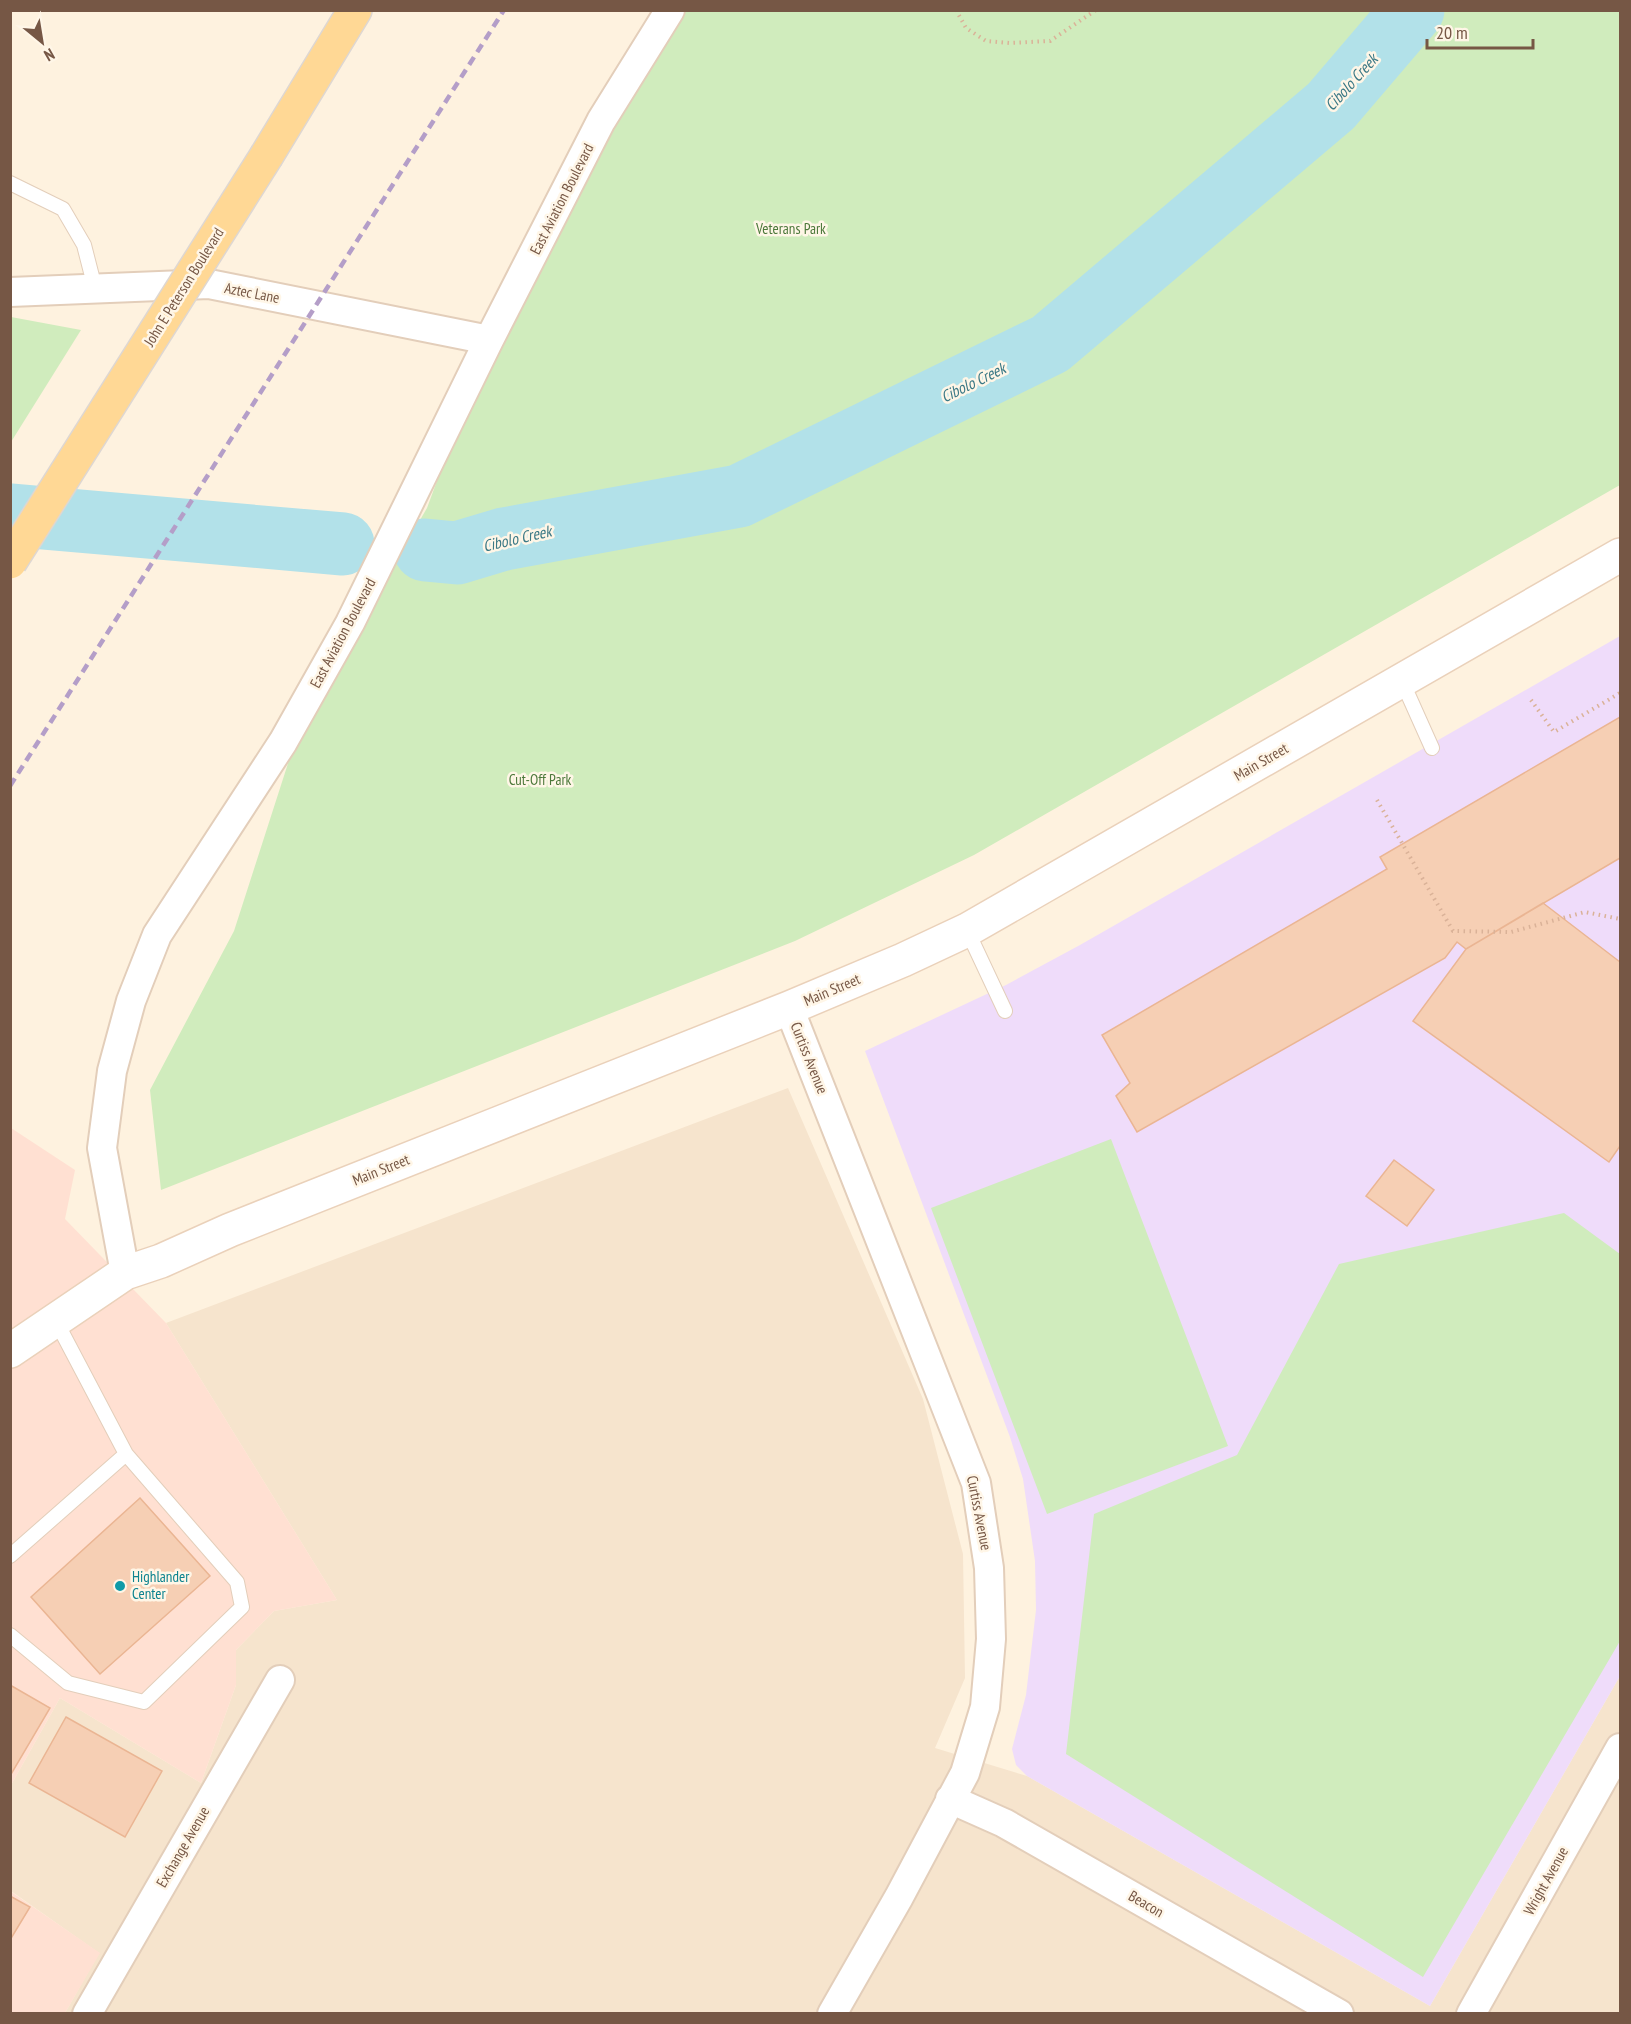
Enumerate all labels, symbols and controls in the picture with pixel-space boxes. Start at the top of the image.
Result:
north arrow [12,12,72,72]
scale bar [1427,12,1534,50]
text: 20 m [1436,21,1468,44]
text: N [41,44,58,66]
water label: Cibolo Creek [1320,48,1383,115]
street label: East Aviation Boulevard [525,140,598,257]
park label: Veterans Park [755,219,826,238]
street label: John E Peterson Boulevard [139,224,228,350]
street label: Aztec Lane [223,278,281,307]
water label: Cibolo Creek [937,357,1010,406]
water label: Cibolo Creek [481,520,555,556]
street label: East Aviation Boulevard [306,575,380,691]
street label: Main Street [1230,738,1291,785]
park label: Cut-Off Park [509,770,572,789]
street label: Main Street [801,969,863,1010]
street label: Curtiss Avenue [786,1019,832,1097]
street label: Main Street [350,1150,412,1190]
street label: Curtiss Avenue [963,1474,996,1552]
place label: Highlander Center [132,1567,190,1603]
marker: Highlander Center [113,1579,127,1593]
street label: Exchange Avenue [152,1803,213,1891]
street label: Wright Avenue [1519,1843,1572,1918]
street label: Beacon [1125,1886,1167,1921]

